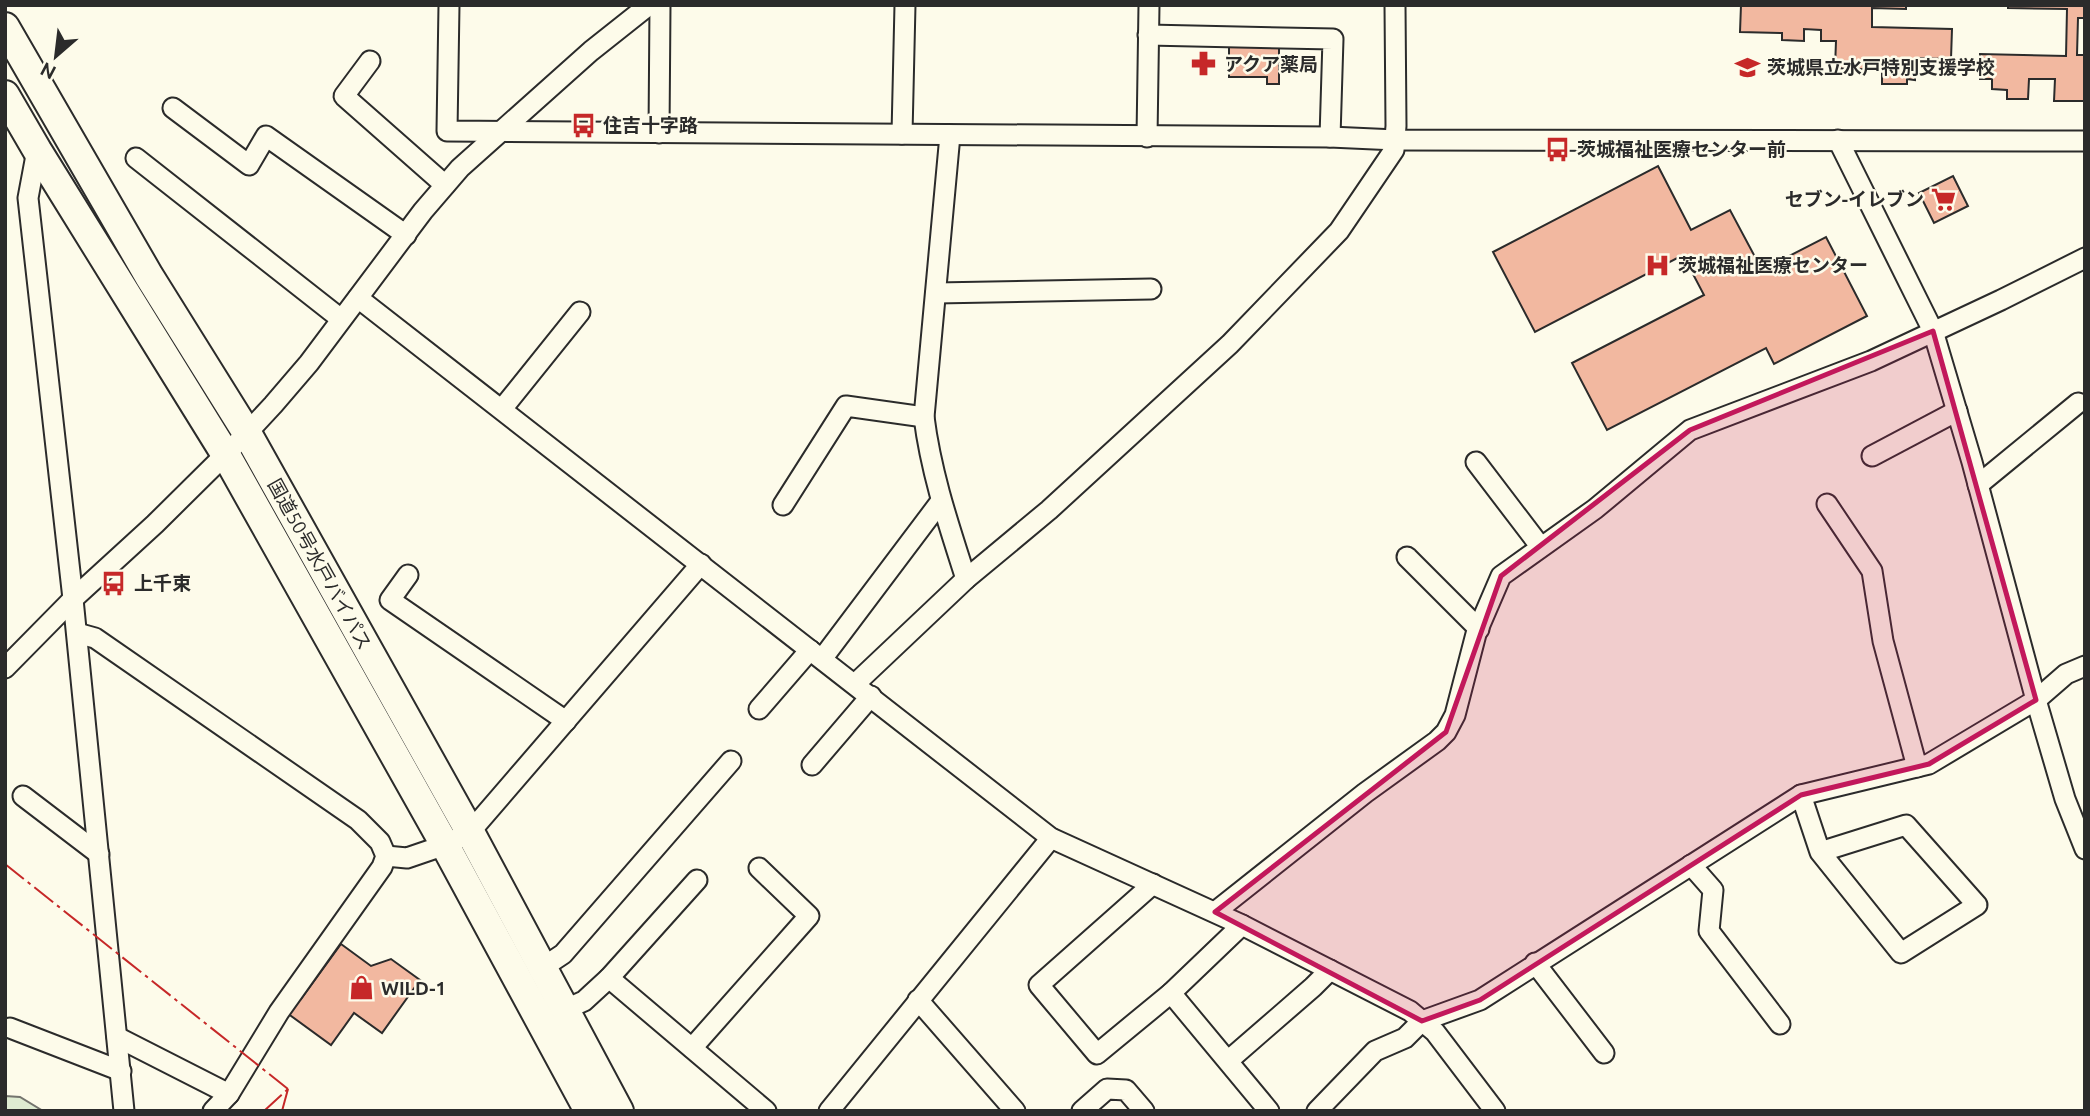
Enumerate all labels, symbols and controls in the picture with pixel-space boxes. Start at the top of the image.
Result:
north arrow [21,21,91,91]
pharmacy icon: アクア薬局 [1190,50,1218,78]
place label: アクア薬局 [1224,53,1318,75]
school or university icon: 茨城県立水戸特別支援学校 [1733,53,1761,81]
place label: 茨城県立水戸特別支援学校 [1767,56,1995,78]
text: N [37,58,59,84]
bus stop icon: 住吉十字路 [569,111,597,139]
place label: 住吉十字路 [603,114,698,136]
bus stop icon: 茨城福祉医療センター前 [1543,135,1571,163]
place label: 茨城福祉医療センター前 [1577,138,1786,160]
supermarket icon: セブン-イレブン [1930,185,1958,213]
place label: セブン-イレブン [1785,188,1924,210]
hospital icon: 茨城福祉医療センター [1644,251,1672,279]
place label: 茨城福祉医療センター [1678,254,1868,276]
street label: 国道50号水戸バイパス [264,475,376,653]
bus stop icon: 上千束 [100,569,128,597]
place label: 上千束 [134,572,191,594]
shop icon: WILD-1 [347,974,375,1002]
place label: WILD-1 [381,977,446,999]

